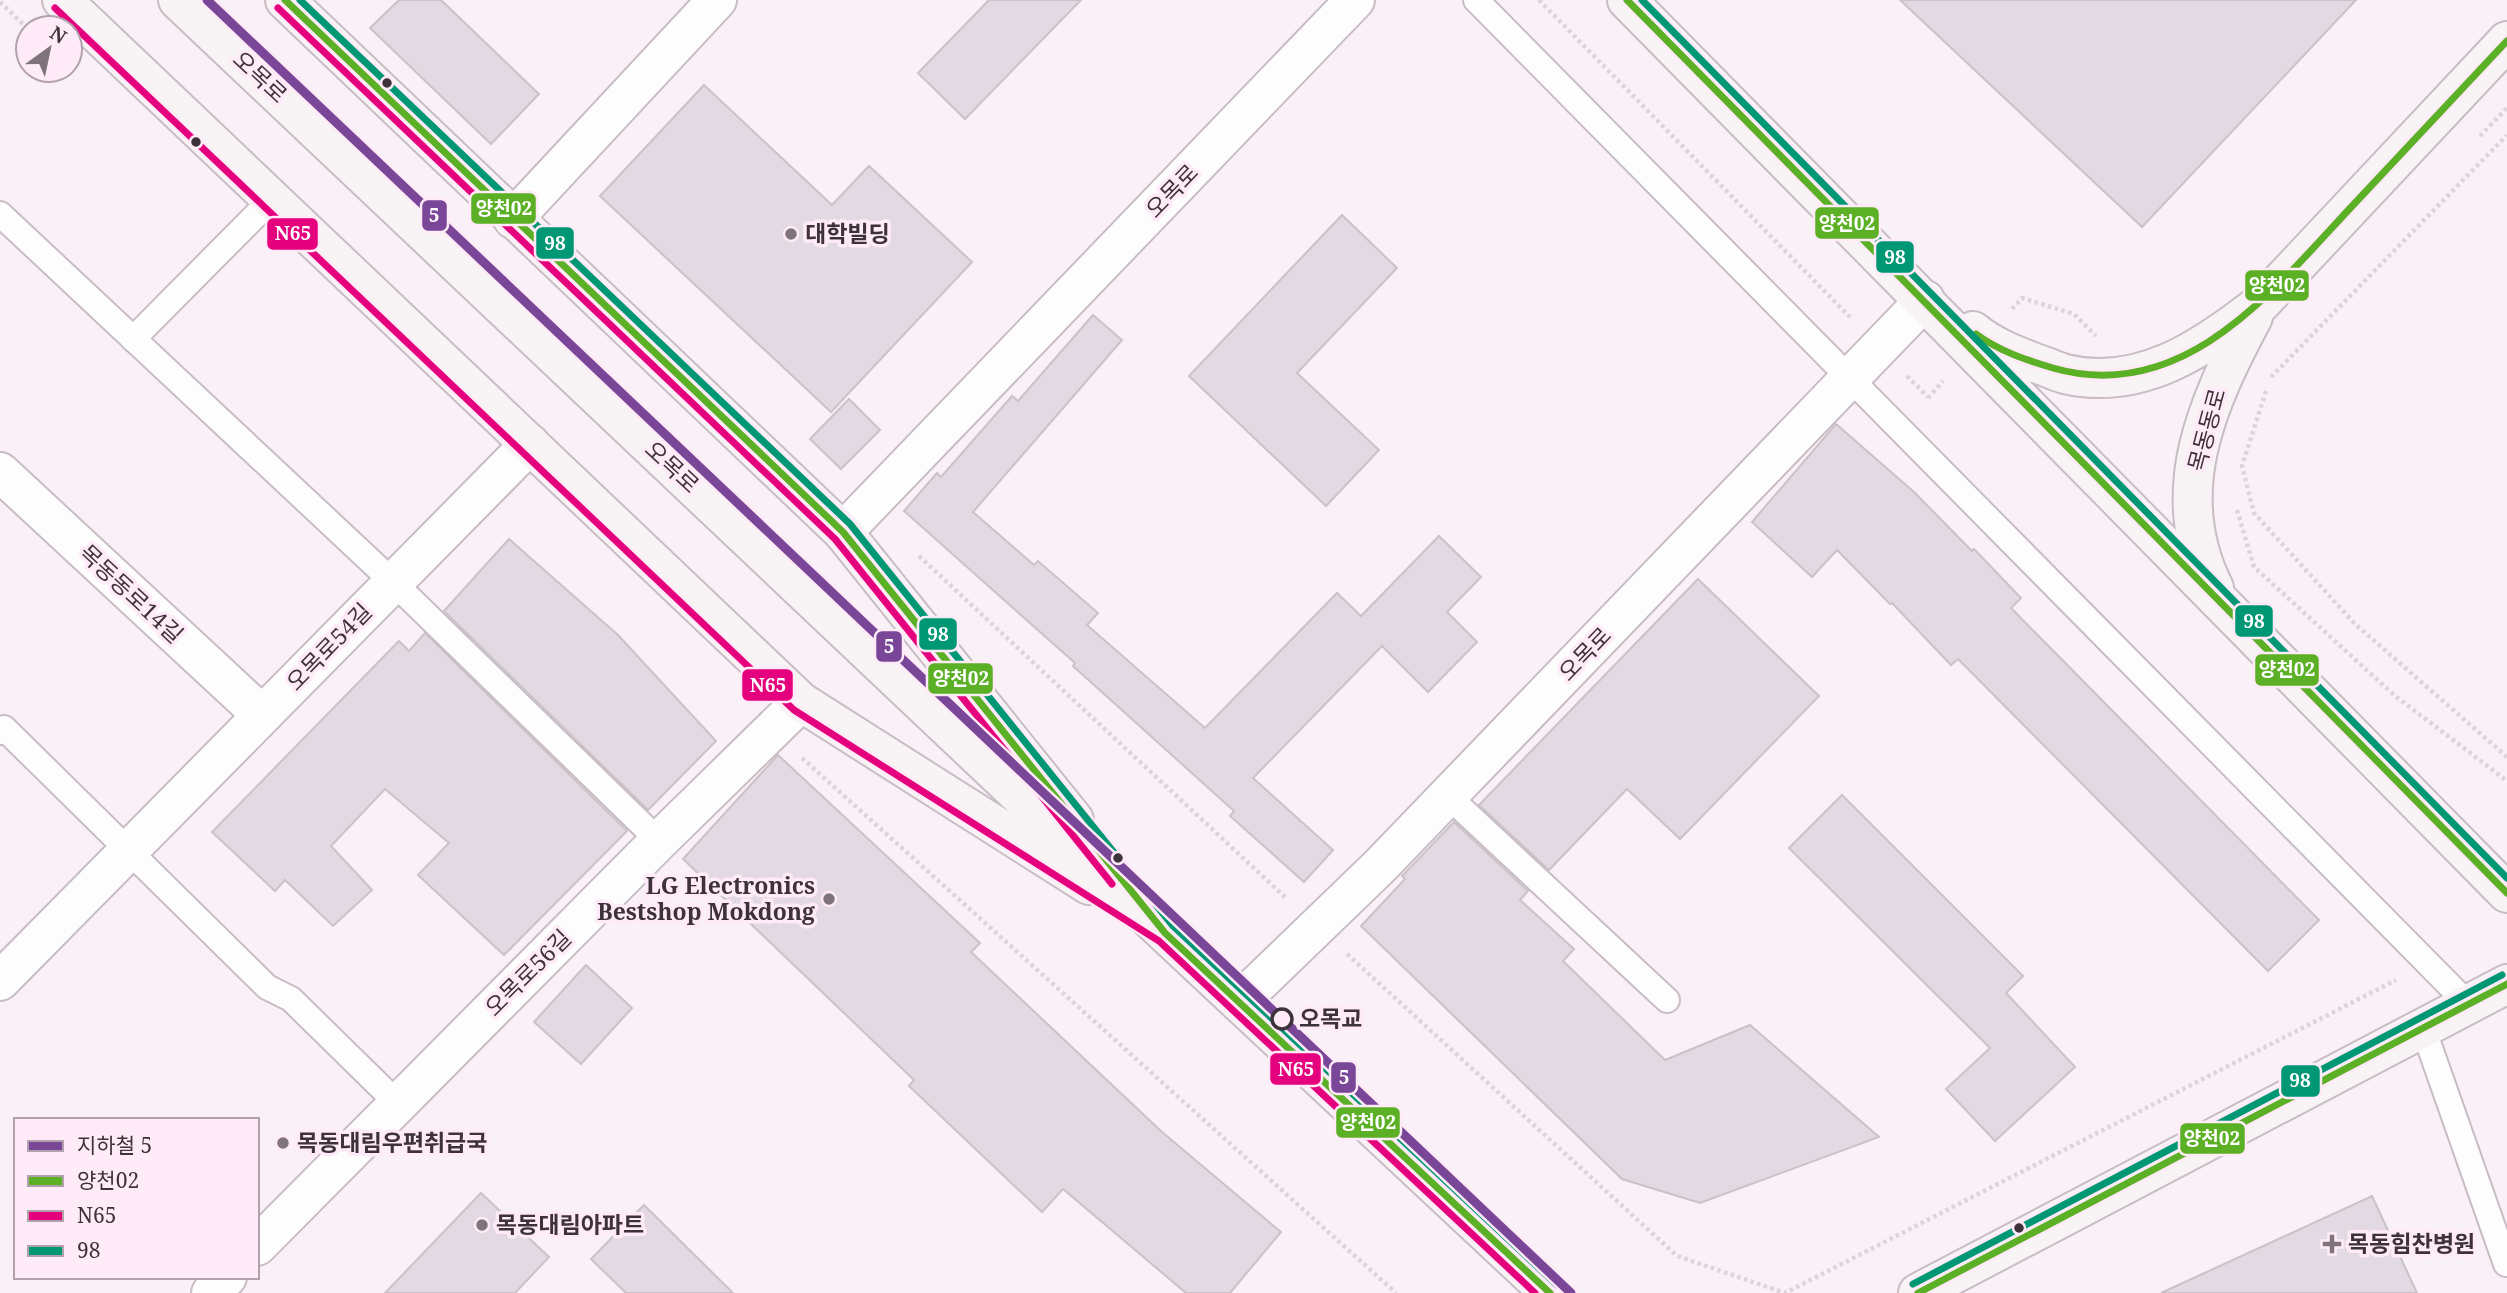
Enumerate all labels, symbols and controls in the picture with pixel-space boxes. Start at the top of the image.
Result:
north arrow [14,14,84,84]
text: N [45,20,72,50]
street label: 오목로 [227,43,295,110]
unlabelled marker [380,76,394,90]
unlabelled marker [189,135,203,149]
street label: 오목로 [1138,156,1205,224]
line badge: 양천02 [470,192,537,225]
text: 양천02 [476,195,532,221]
line badge: 5 [421,199,448,232]
text: 5 [429,202,439,228]
line badge: 양천02 [1814,206,1880,240]
text: 양천02 [1819,210,1875,236]
line badge: N65 [266,217,319,251]
place label: 대학빌딩 [805,217,890,249]
text: N65 [275,220,311,246]
line badge: 98 [535,226,575,260]
marker: 대학빌딩 [783,226,799,242]
text: 98 [544,230,566,256]
line badge: 98 [1875,240,1915,274]
text: 98 [1884,244,1906,270]
line badge: 양천02 [2244,269,2310,302]
text: 양천02 [2249,272,2305,298]
street label: 목동동로 [2180,385,2232,475]
street label: 오목로 [639,433,707,500]
street label: 목동동로14길 [73,537,191,650]
street label: 오목로54길 [278,595,378,697]
line badge: 98 [2234,604,2274,638]
text: 98 [2243,608,2265,634]
line badge: 98 [918,617,958,651]
street label: 오목로 [1551,619,1618,687]
text: 98 [927,621,949,647]
line badge: 5 [875,630,903,663]
text: 5 [884,633,894,659]
line badge: 양천02 [2254,653,2320,687]
text: 양천02 [2259,656,2315,682]
line badge: 양천02 [927,662,994,695]
text: 양천02 [933,665,989,691]
line badge: N65 [741,668,794,702]
text: N65 [750,672,786,698]
unlabelled marker [1111,851,1125,865]
place label: LG Electronics Bestshop Mokdong [597,869,815,927]
marker: LG Electronics Bestshop Mokdong [821,891,837,907]
street label: 오목로56길 [477,922,578,1023]
place label: 오목교 [1299,1002,1362,1034]
marker: 오목교 [1271,1008,1293,1030]
line badge: N65 [1269,1052,1322,1086]
text: N65 [1278,1056,1314,1082]
line badge: 5 [1330,1061,1357,1094]
text: 5 [1339,1064,1349,1090]
line badge: 98 [2280,1064,2321,1098]
text: 98 [2289,1067,2311,1093]
line badge: 양천02 [1335,1106,1401,1139]
text: 양천02 [1340,1109,1396,1135]
legend [14,1118,259,1279]
line badge: 양천02 [2179,1122,2246,1155]
text: 양천02 [2184,1125,2240,1151]
place label: 목동대림우편취급국 [297,1126,487,1158]
text: 지하철 5 [77,1131,152,1159]
marker: 목동대림우편취급국 [275,1135,291,1151]
text: 양천02 [77,1166,139,1194]
text: N65 [77,1201,117,1229]
place label: 목동대림아파트 [496,1208,644,1240]
marker: 목동대림아파트 [474,1217,490,1233]
unlabelled marker [2012,1221,2026,1235]
place label: 목동힘찬병원 [2348,1227,2475,1259]
marker: 목동힘찬병원 [2322,1234,2342,1254]
text: 98 [77,1236,100,1264]

